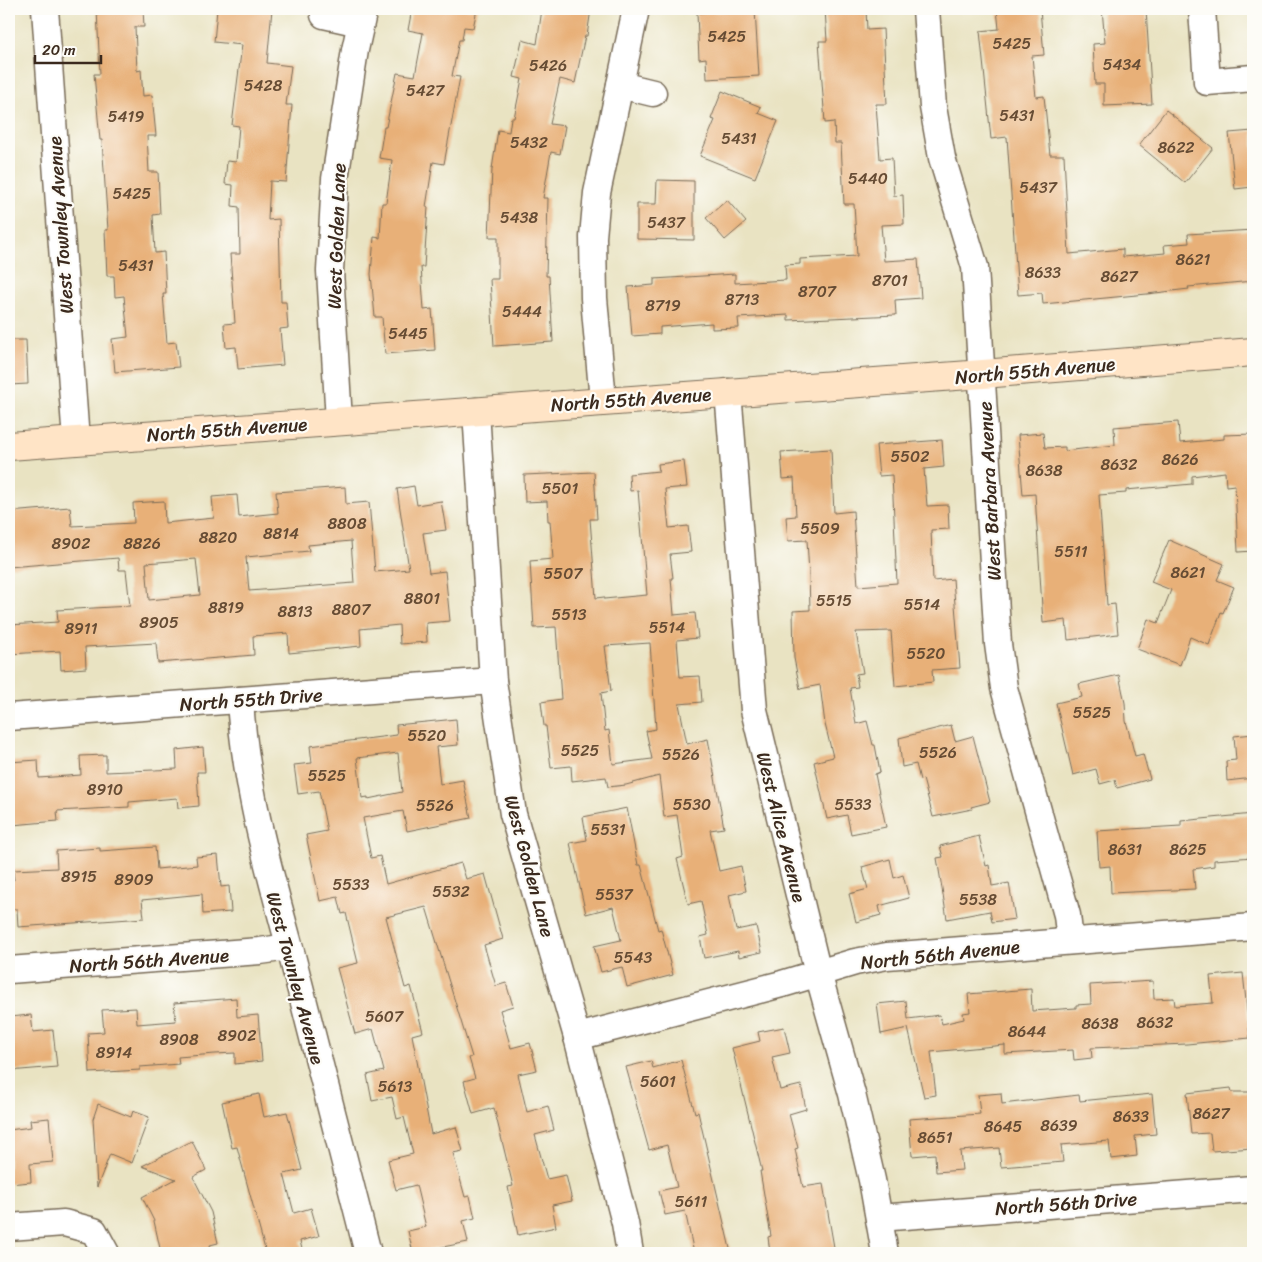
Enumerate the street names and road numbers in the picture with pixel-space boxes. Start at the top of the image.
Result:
street label: West Townley Avenue [38,135,83,315]
street label: West Golden Lane [317,162,356,310]
street label: North 55th Avenue [953,347,1117,394]
street label: North 55th Avenue [550,377,712,422]
street label: West Barbara Avenue [968,400,1011,581]
street label: North 55th Avenue [146,407,308,452]
street label: North 55th Drive [178,678,324,721]
street label: West Alice Avenue [747,749,816,906]
street label: West Golden Lane [495,791,564,941]
street label: West Townley Avenue [257,888,334,1068]
street label: North 56th Avenue [859,930,1021,979]
street label: North 56th Avenue [68,938,230,983]
street label: North 56th Drive [994,1182,1138,1225]

